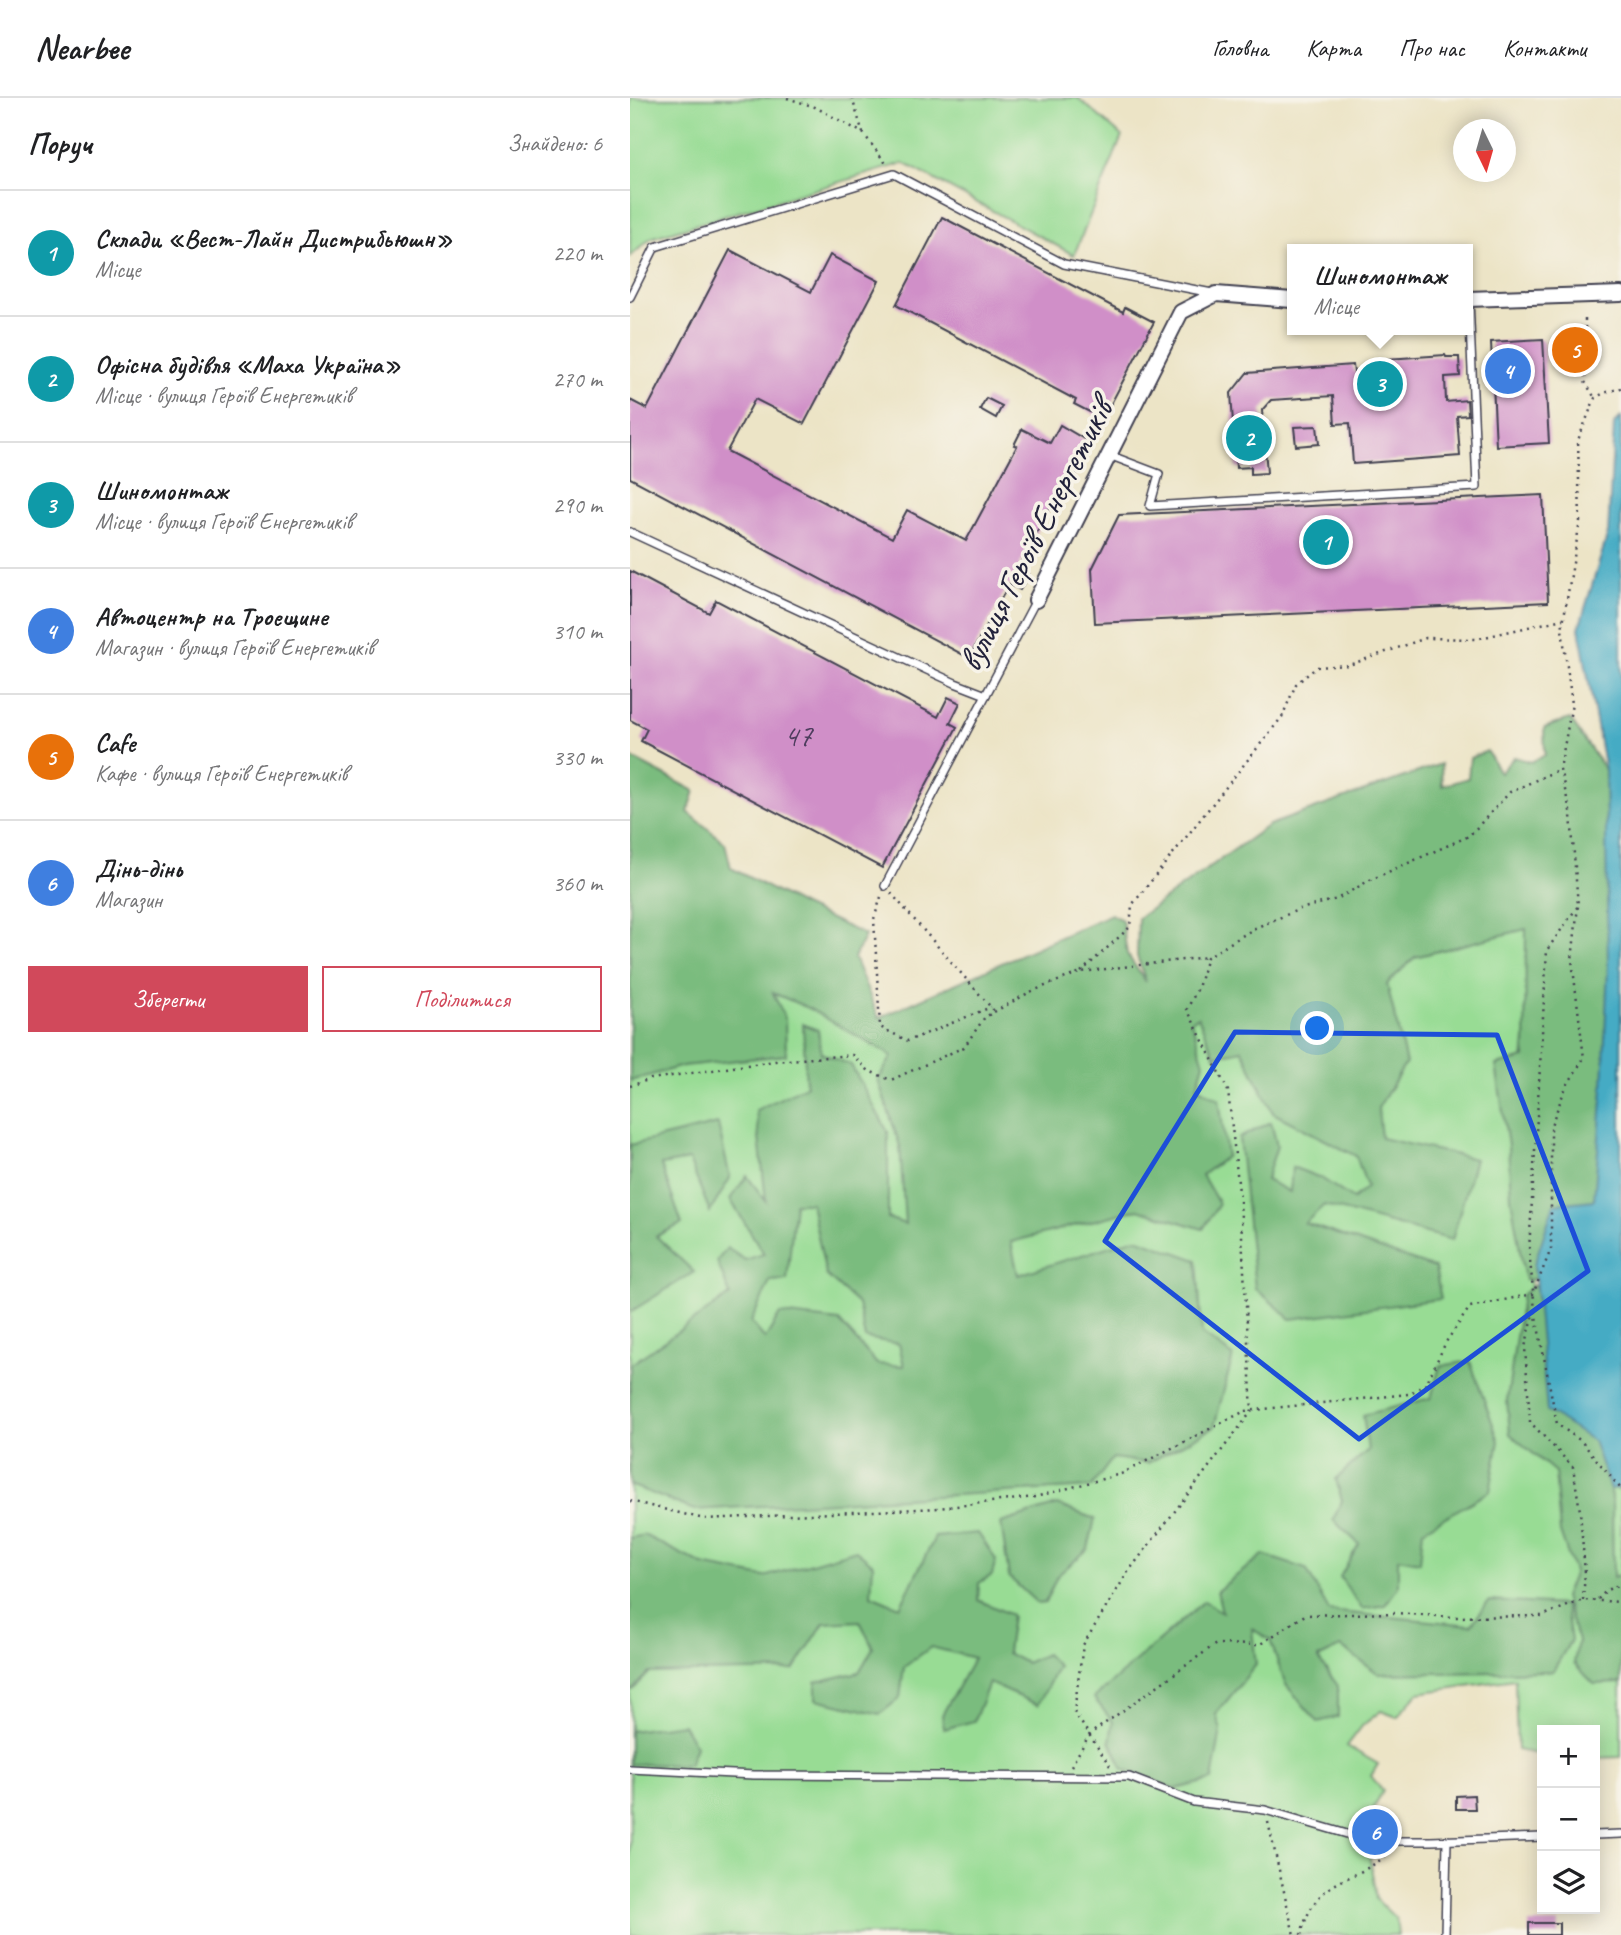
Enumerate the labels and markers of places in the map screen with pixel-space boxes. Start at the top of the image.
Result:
pin: 5 [1552,324,1598,376]
pin: 4 [1485,345,1531,397]
pin: 3 [1357,358,1403,410]
pin: 2 [1226,412,1272,464]
pin: 1 [1303,516,1349,568]
pin: 6 [1352,1806,1398,1858]

